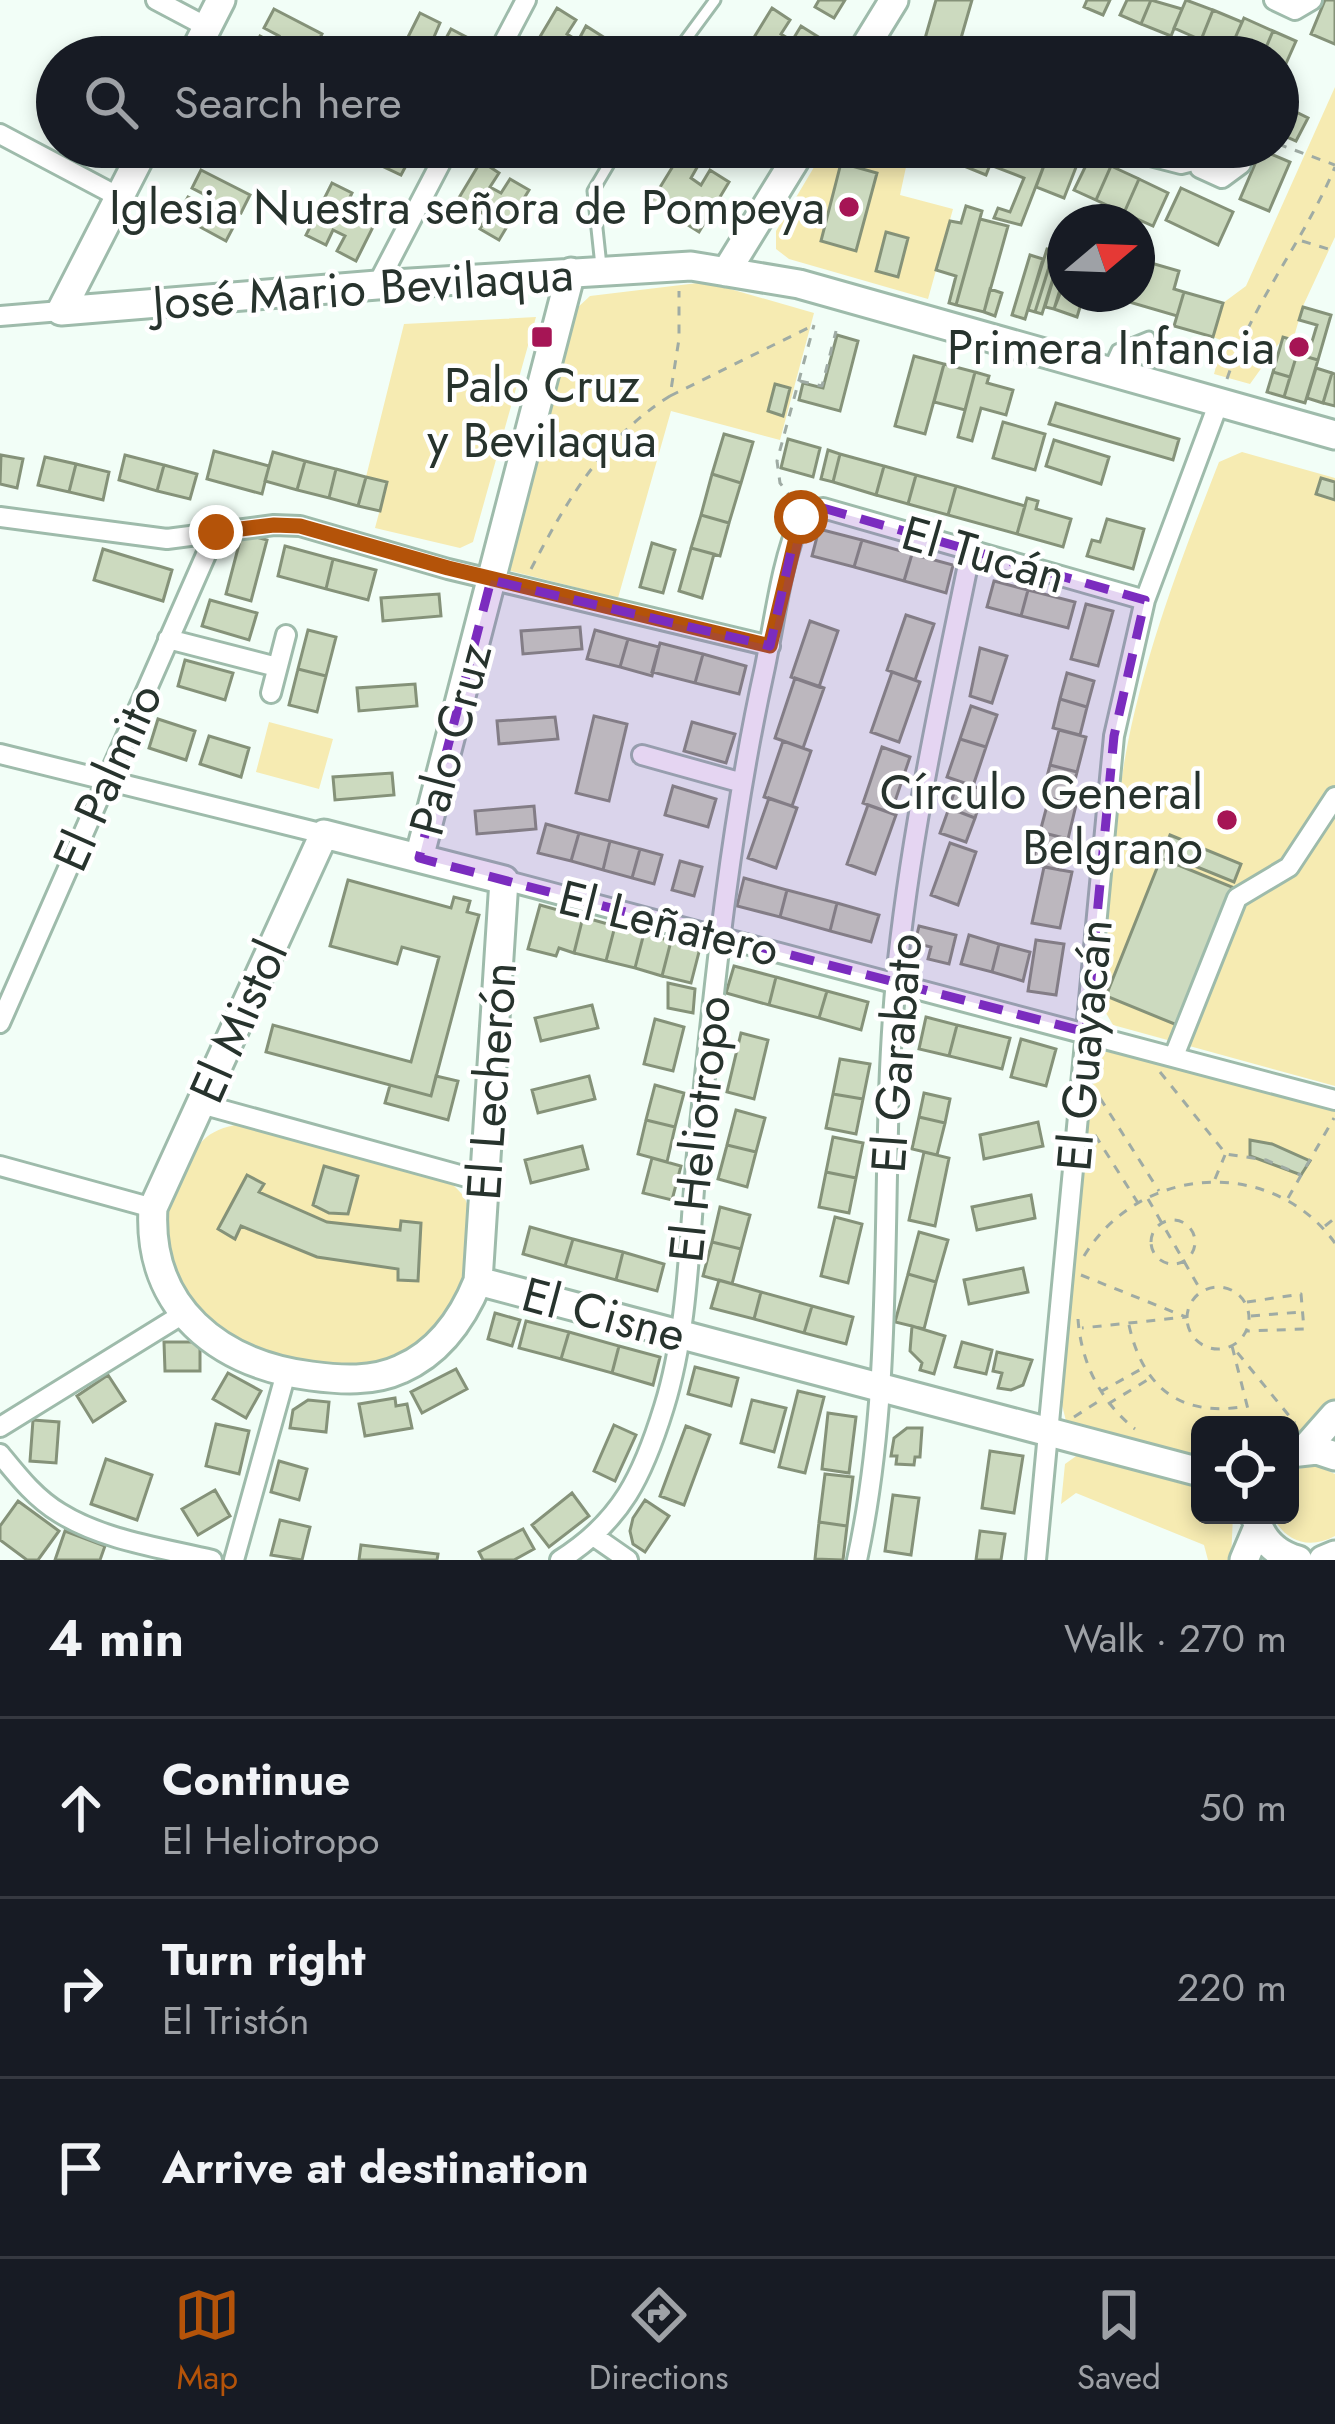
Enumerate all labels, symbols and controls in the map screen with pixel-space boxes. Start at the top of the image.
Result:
search box [36,36,1299,168]
icon: search [78,69,144,135]
text: Search here [174,70,402,135]
place label: Iglesia Nuestra señora de Pompeya [109,173,825,242]
marker: Iglesia Nuestra señora de Pompeya [836,194,862,220]
north arrow [1047,204,1155,312]
street label: José Mario Bevilaqua [144,239,576,338]
place label: Primera Infancia [947,313,1275,382]
marker: Palo Cruz y Bevilaqua [529,324,555,350]
marker: Primera Infancia [1286,334,1312,360]
place label: Palo Cruz y Bevilaqua [427,351,657,475]
route start [774,490,828,544]
street label: El Tucán [894,498,1074,611]
route end [189,505,243,559]
street label: Palo Cruz [392,635,509,843]
street label: El Palmito [36,673,179,882]
place label: Círculo General Belgrano [880,758,1203,882]
marker: Círculo General Belgrano [1214,807,1240,833]
street label: El Leñatero [552,863,786,984]
street label: El Guayacán [1039,916,1130,1174]
street label: El Mistol [172,929,305,1113]
street label: El Garabato [854,931,939,1175]
street label: El Lecherón [449,960,534,1202]
street label: El Heliotropo [651,992,748,1266]
street label: El Cisne [515,1260,693,1369]
map controls [1191,1416,1299,1524]
button: locate [1191,1416,1299,1524]
text: 4 min [48,1601,184,1675]
text: Walk · 270 m [1064,1610,1287,1667]
text: Continue [162,1747,350,1812]
icon: ahead [48,1775,114,1841]
text: 50 m [1199,1779,1287,1836]
text: El Heliotropo [162,1812,379,1869]
text: Turn right [162,1927,366,1992]
icon: right [48,1955,114,2021]
text: 220 m [1177,1959,1287,2016]
text: El Tristón [162,1992,310,2049]
icon: arrive [48,2135,114,2201]
text: Arrive at destination [162,2135,589,2200]
tab: Map [174,2282,240,2401]
tab: Directions [589,2282,729,2401]
tab: Saved [1077,2282,1161,2401]

